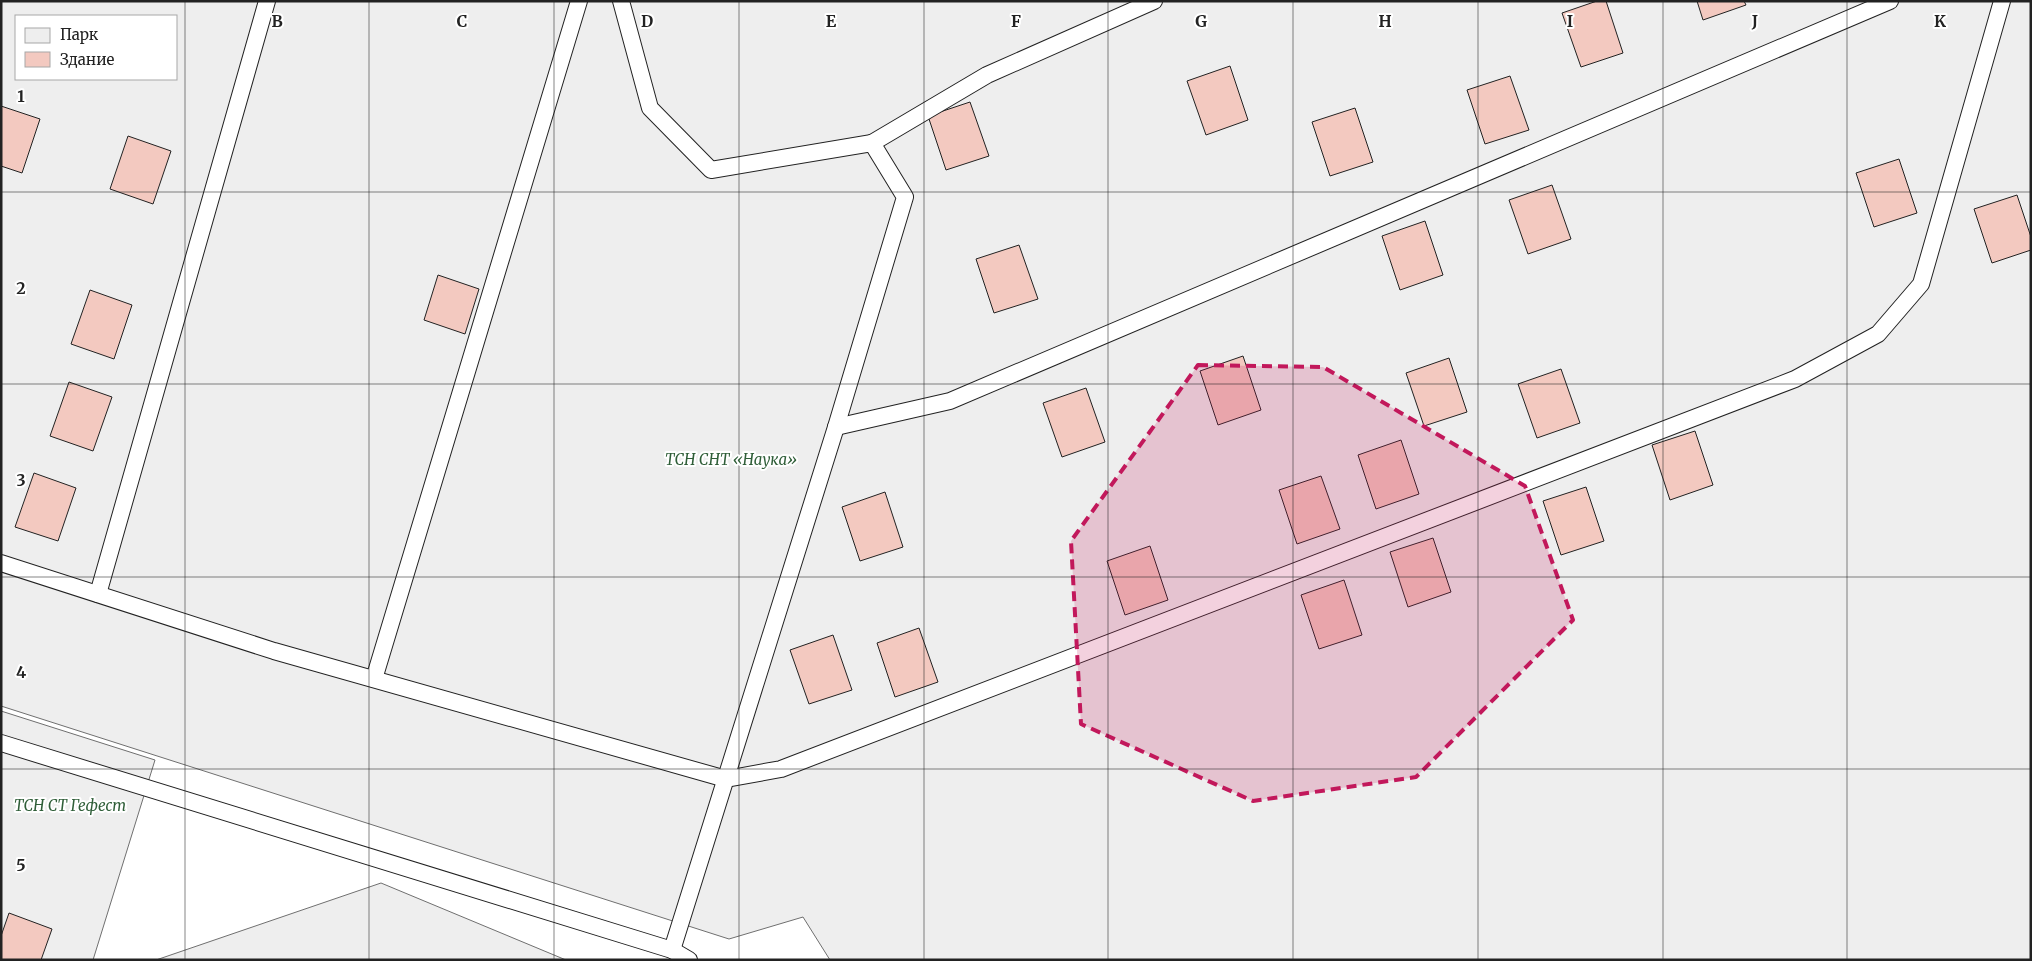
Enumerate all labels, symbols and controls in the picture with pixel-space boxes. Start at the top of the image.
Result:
text: B [271,11,283,31]
text: C [457,11,467,31]
text: D [641,11,653,31]
text: E [826,11,837,31]
text: F [1011,11,1021,31]
text: G [1195,11,1207,31]
text: H [1378,11,1392,31]
text: I [1567,11,1573,31]
text: J [1751,11,1758,31]
text: K [1934,11,1946,31]
legend [15,15,178,80]
text: Парк [60,25,99,44]
text: Здание [60,50,114,69]
text: 1 [17,86,25,106]
text: 2 [16,278,26,298]
park label: ТСН СНТ «Наука» [665,450,797,469]
text: 3 [16,470,26,490]
text: 4 [16,662,26,682]
park label: ТСН СТ Гефест [14,796,126,815]
text: 5 [16,855,26,875]

